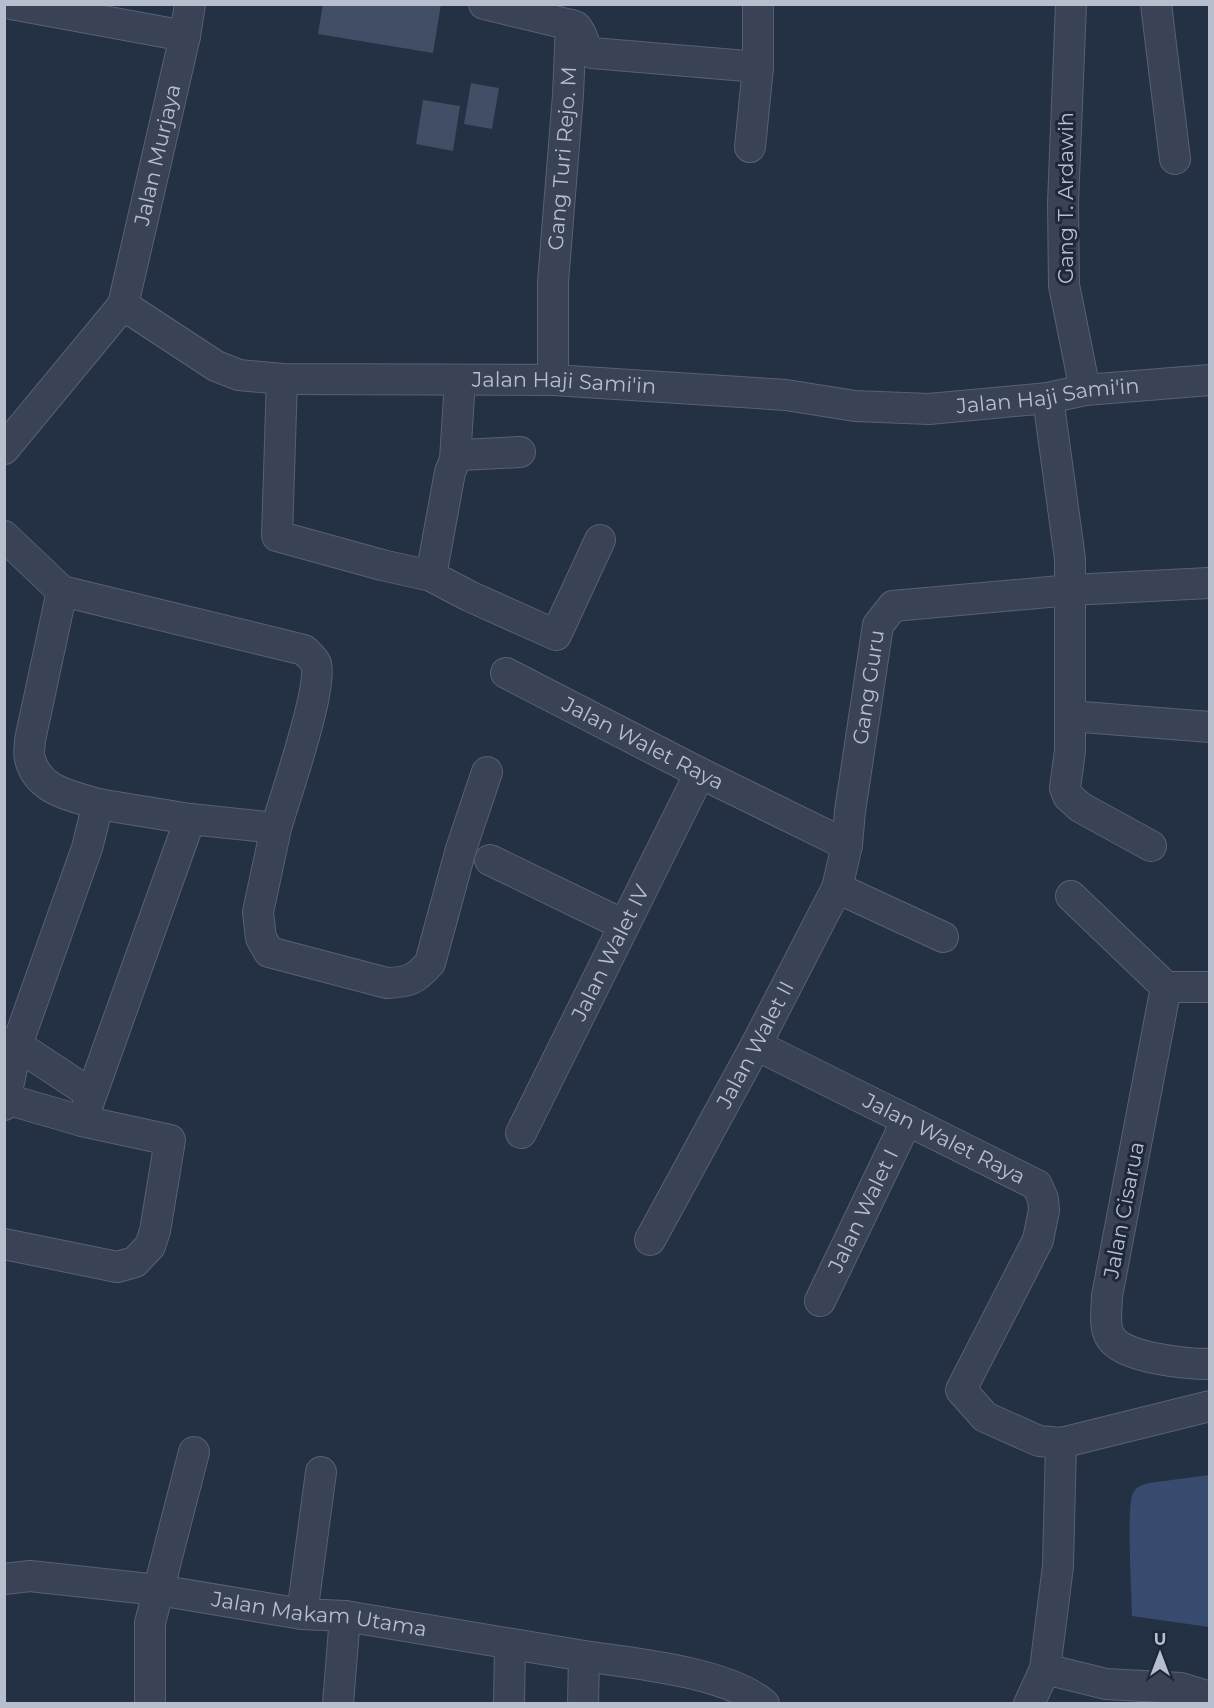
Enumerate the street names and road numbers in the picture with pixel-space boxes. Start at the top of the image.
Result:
street label: Gang Turi Rejo. M [543,66,581,251]
street label: Jalan Murjaya [128,82,185,229]
street label: Gang T. Ardawih [1053,112,1078,284]
street label: Jalan Haji Sami'in [471,367,657,399]
street label: Jalan Haji Sami'in [954,373,1140,419]
street label: Gang Guru [847,628,889,746]
street label: Jalan Walet Raya [557,691,728,795]
street label: Jalan Walet IV [565,881,654,1026]
street label: Jalan Walet II [711,977,799,1113]
street label: Jalan Walet Raya [858,1087,1029,1189]
street label: Jalan Cisarua [1098,1139,1149,1281]
street label: Jalan Walet I [822,1145,903,1277]
street label: Jalan Makam Utama [209,1586,429,1642]

